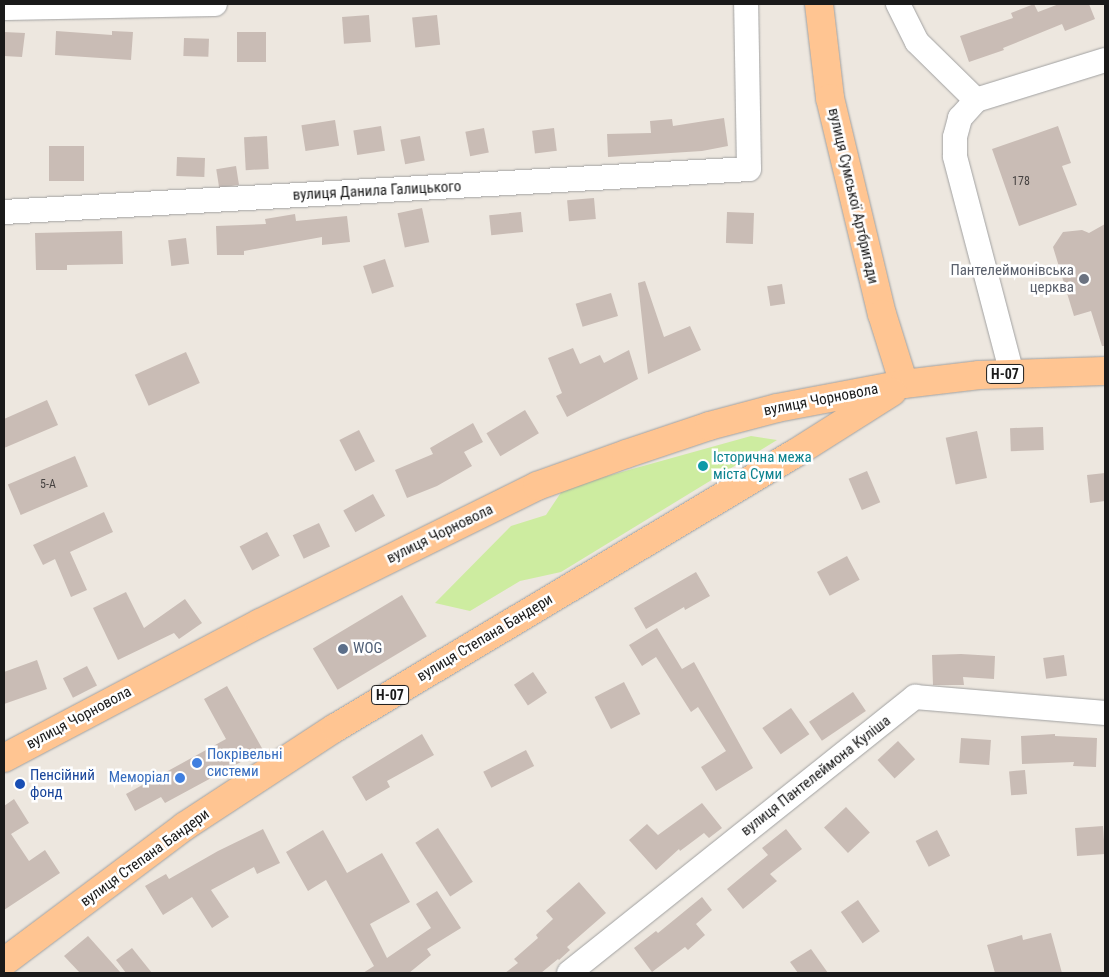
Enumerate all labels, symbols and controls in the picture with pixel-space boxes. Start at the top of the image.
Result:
street label: вулиця Сумської Артбригади [824,106,882,286]
house number: 178 [1012,175,1030,189]
street label: вулиця Данила Галицького [292,178,462,204]
place label: Пантелеймонівська церква [950,261,1074,296]
marker: Пантелеймонівська церква [1078,273,1090,285]
road number: Н-07 [985,362,1025,386]
street label: вулиця Чорновола [762,380,880,420]
place label: Історична межа міста Суми [713,448,812,483]
marker: Історична межа міста Суми [697,460,709,472]
house number: 5-А [40,478,56,492]
street label: вулиця Чорновола [384,500,496,568]
street label: вулиця Степана Бандери [414,590,556,686]
place label: WOG [353,640,382,658]
marker: WOG [337,643,349,655]
street label: вулиця Чорновола [23,683,135,753]
road number: Н-07 [370,684,410,706]
street label: вулиця Пантелеймона Куліша [738,712,894,840]
place label: Покрівельні системи [207,745,282,780]
marker: Покрівельні системи [191,757,203,769]
place label: Пенсійний фонд [30,766,95,801]
place label: Меморіал [109,769,170,787]
marker: Меморіал [174,772,186,784]
marker: Пенсійний фонд [14,778,26,790]
street label: вулиця Степана Бандери [77,805,213,911]

